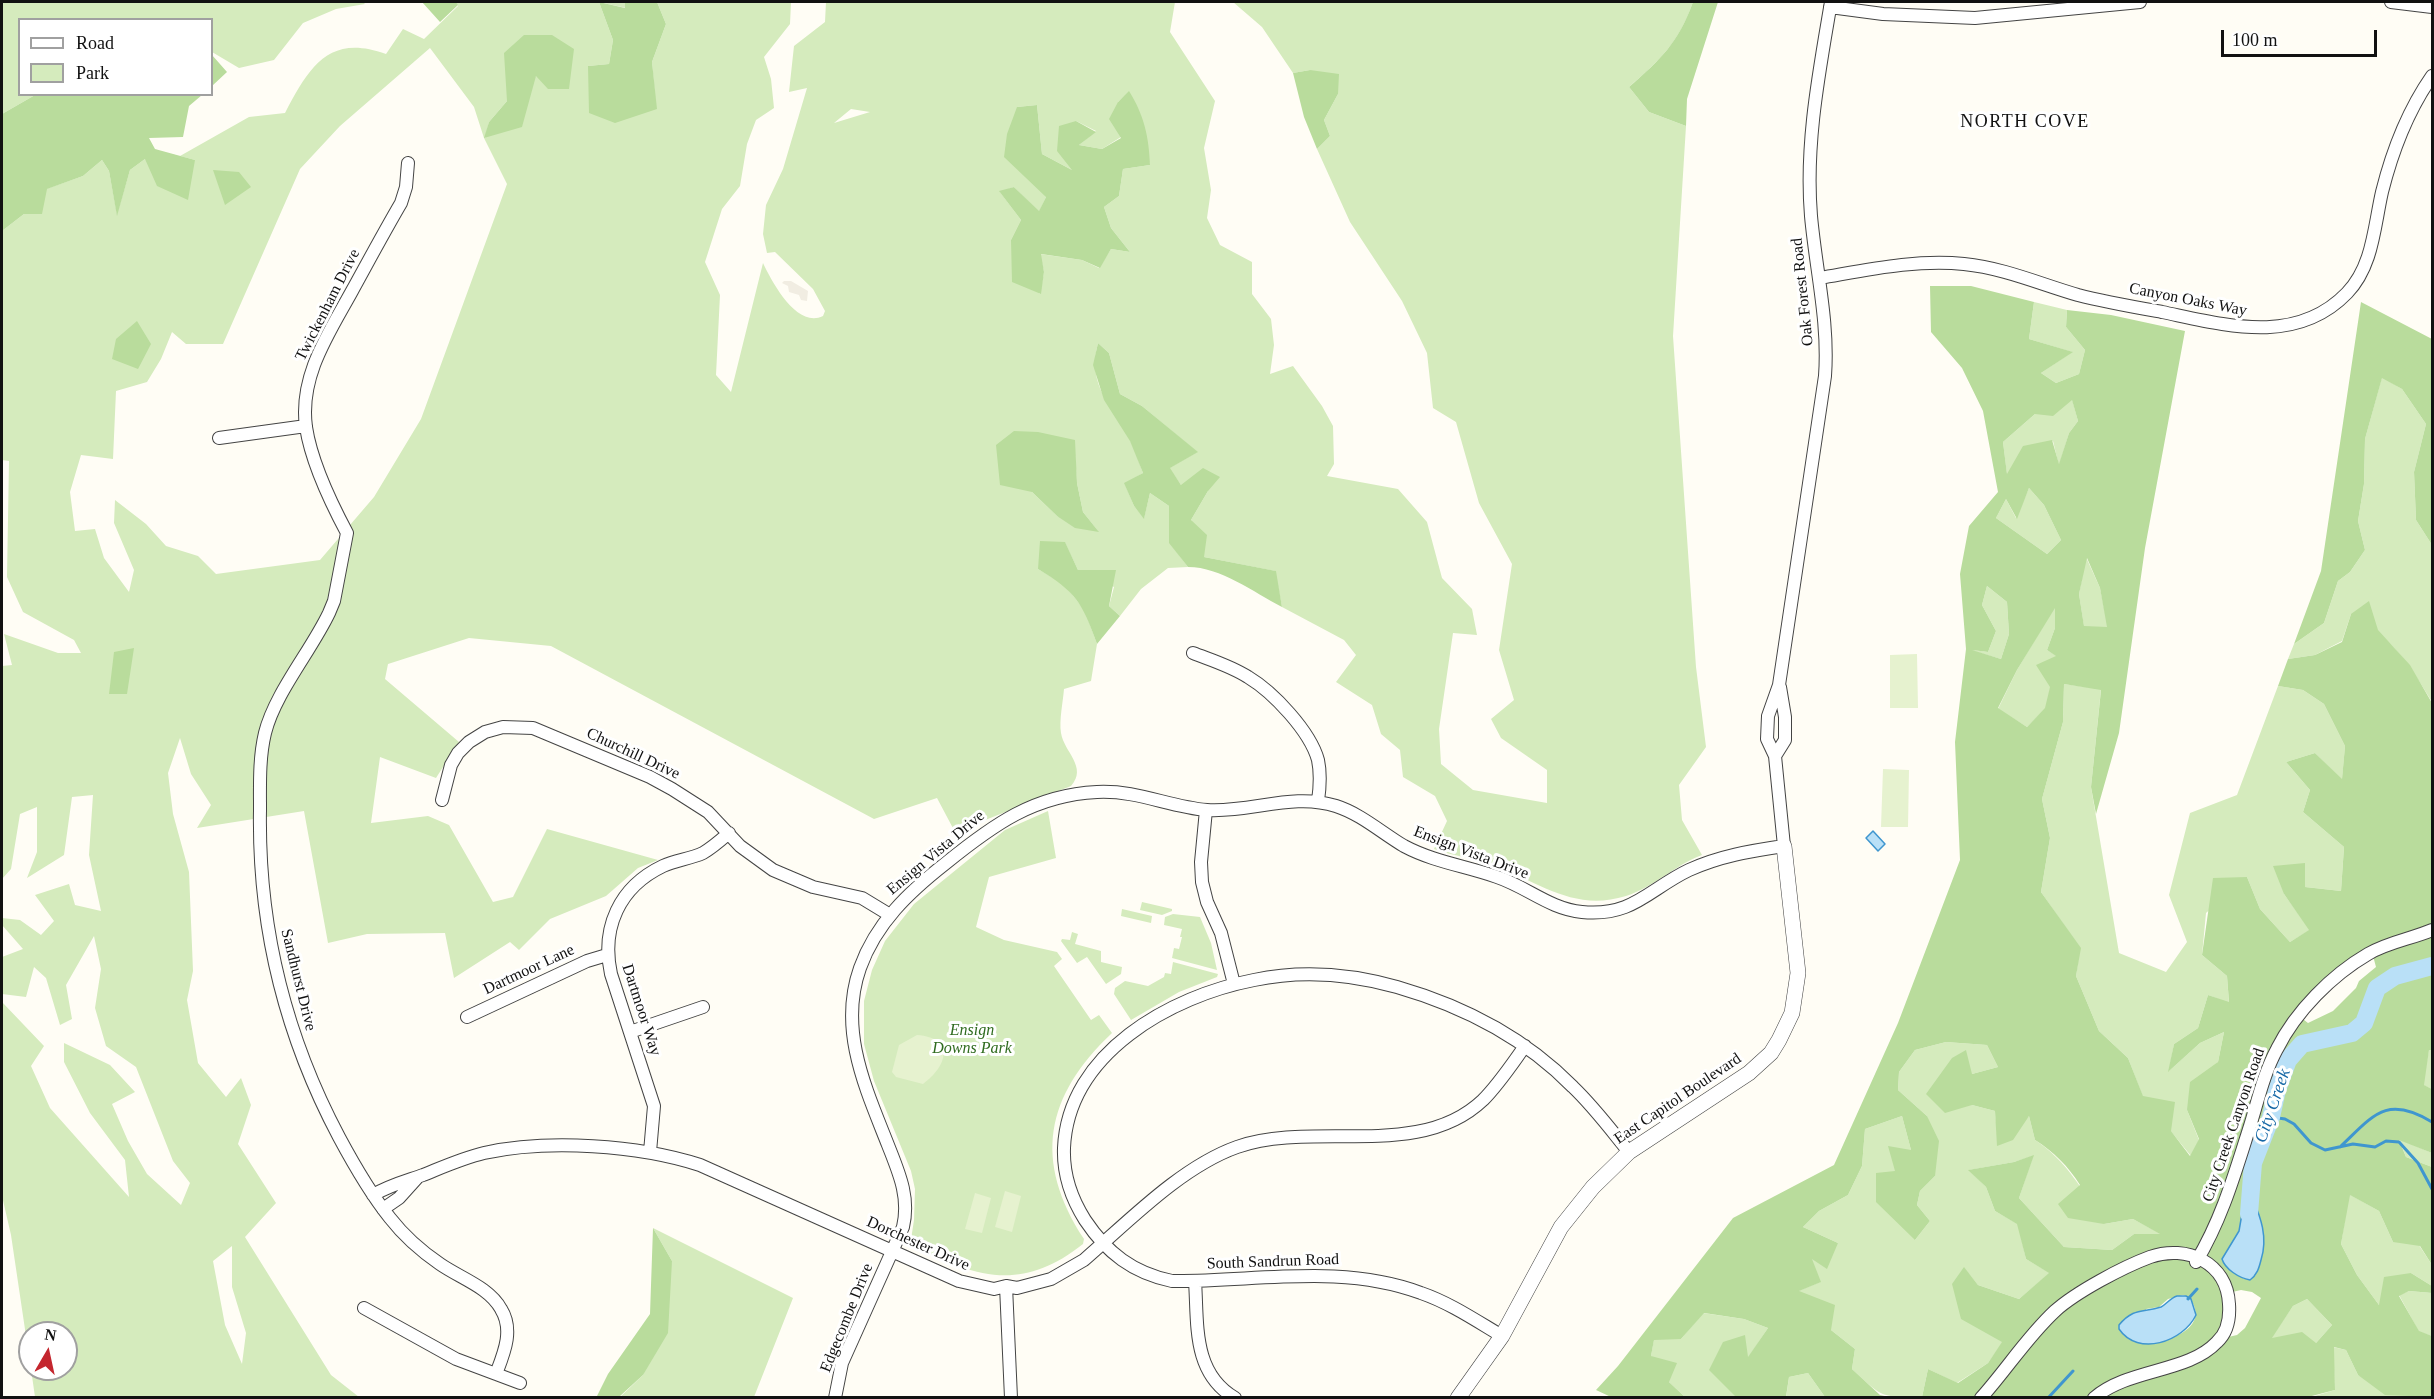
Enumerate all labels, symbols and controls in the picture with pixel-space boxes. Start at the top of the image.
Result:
legend [18,18,213,96]
scale bar [2224,18,2380,56]
text: 100 m [2232,30,2278,50]
text: Road [76,33,114,53]
text: Park [76,63,109,83]
district label: NORTH COVE [1960,111,2090,133]
street label: Oak Forest Road [1788,237,1818,347]
street label: Twickenham Drive [292,246,364,364]
street label: Canyon Oaks Way [2127,279,2249,321]
street label: Churchill Drive [583,724,683,784]
street label: Ensign Vista Drive [883,807,989,899]
street label: Ensign Vista Drive [1411,822,1531,884]
street label: Sandhurst Drive [276,927,320,1033]
street label: Dartmoor Lane [480,941,578,999]
street label: Dartmoor Way [617,962,665,1058]
park label: Ensign Downs Park [932,1021,1012,1059]
street label: City Creek Canyon Road [2199,1046,2269,1204]
street label: East Capitol Boulevard [1611,1049,1745,1149]
water label: City Creek [2250,1066,2296,1146]
street label: Dorchester Drive [864,1213,972,1275]
street label: South Sandrun Road [1206,1250,1340,1274]
street label: Edgecombe Drive [816,1261,878,1375]
north arrow [18,1321,78,1381]
text: N [44,1325,58,1344]

